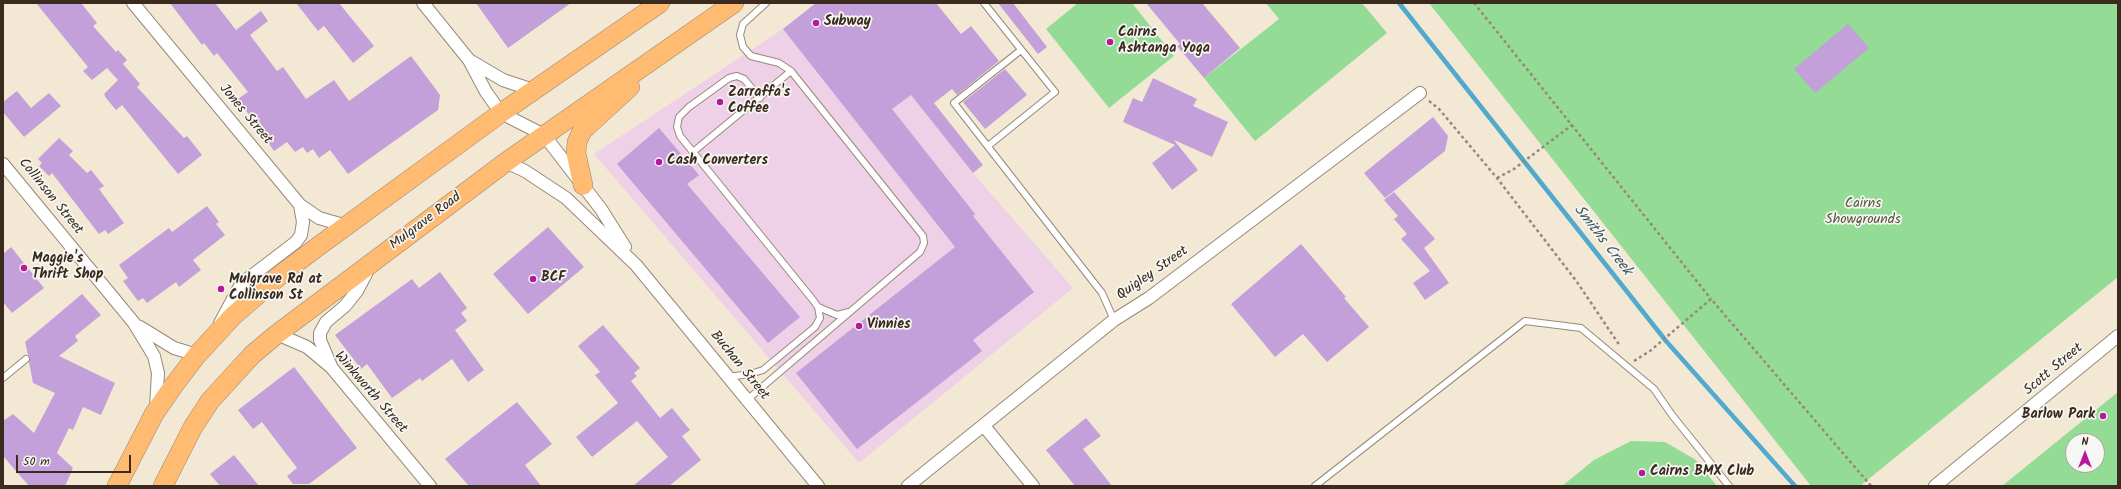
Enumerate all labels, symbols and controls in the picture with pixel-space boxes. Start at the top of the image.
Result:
place label: Subway [824,15,871,31]
marker: Subway [811,18,821,28]
place label: Cairns Ashtanga Yoga [1118,26,1210,58]
marker: Cairns Ashtanga Yoga [1105,37,1115,47]
street label: Jones Street [215,81,275,149]
place label: Zarraffa's Coffee [728,86,790,118]
marker: Zarraffa's Coffee [715,97,725,107]
place label: Cash Converters [667,154,768,170]
street label: Collinson Street [14,155,86,239]
marker: Cash Converters [654,157,664,167]
street label: Mulgrave Road [387,190,465,254]
park label: Cairns Showgrounds [1825,197,1901,230]
water label: Smiths Creek [1569,202,1635,280]
street label: Quigley Street [1114,243,1192,305]
place label: Maggie's Thrift Shop [32,252,104,284]
marker: Maggie's Thrift Shop [19,263,29,273]
place label: BCF [541,271,566,287]
place label: Mulgrave Rd at Collinson St [229,273,322,306]
marker: BCF [528,274,538,284]
marker: Mulgrave Rd at Collinson St [216,284,226,294]
place label: Vinnies [867,318,911,334]
marker: Vinnies [854,321,864,331]
street label: Buchan Street [706,328,772,404]
street label: Scott Street [2021,340,2087,400]
street label: Winkworth Street [330,349,410,437]
place label: Barlow Park [2022,408,2095,424]
marker: Barlow Park [2098,411,2108,421]
north arrow [2065,433,2105,473]
text: N [2082,433,2088,451]
scale bar [18,447,133,473]
text: 50 m [23,452,50,471]
place label: Cairns BMX Club [1650,465,1754,481]
marker: Cairns BMX Club [1637,468,1647,478]

